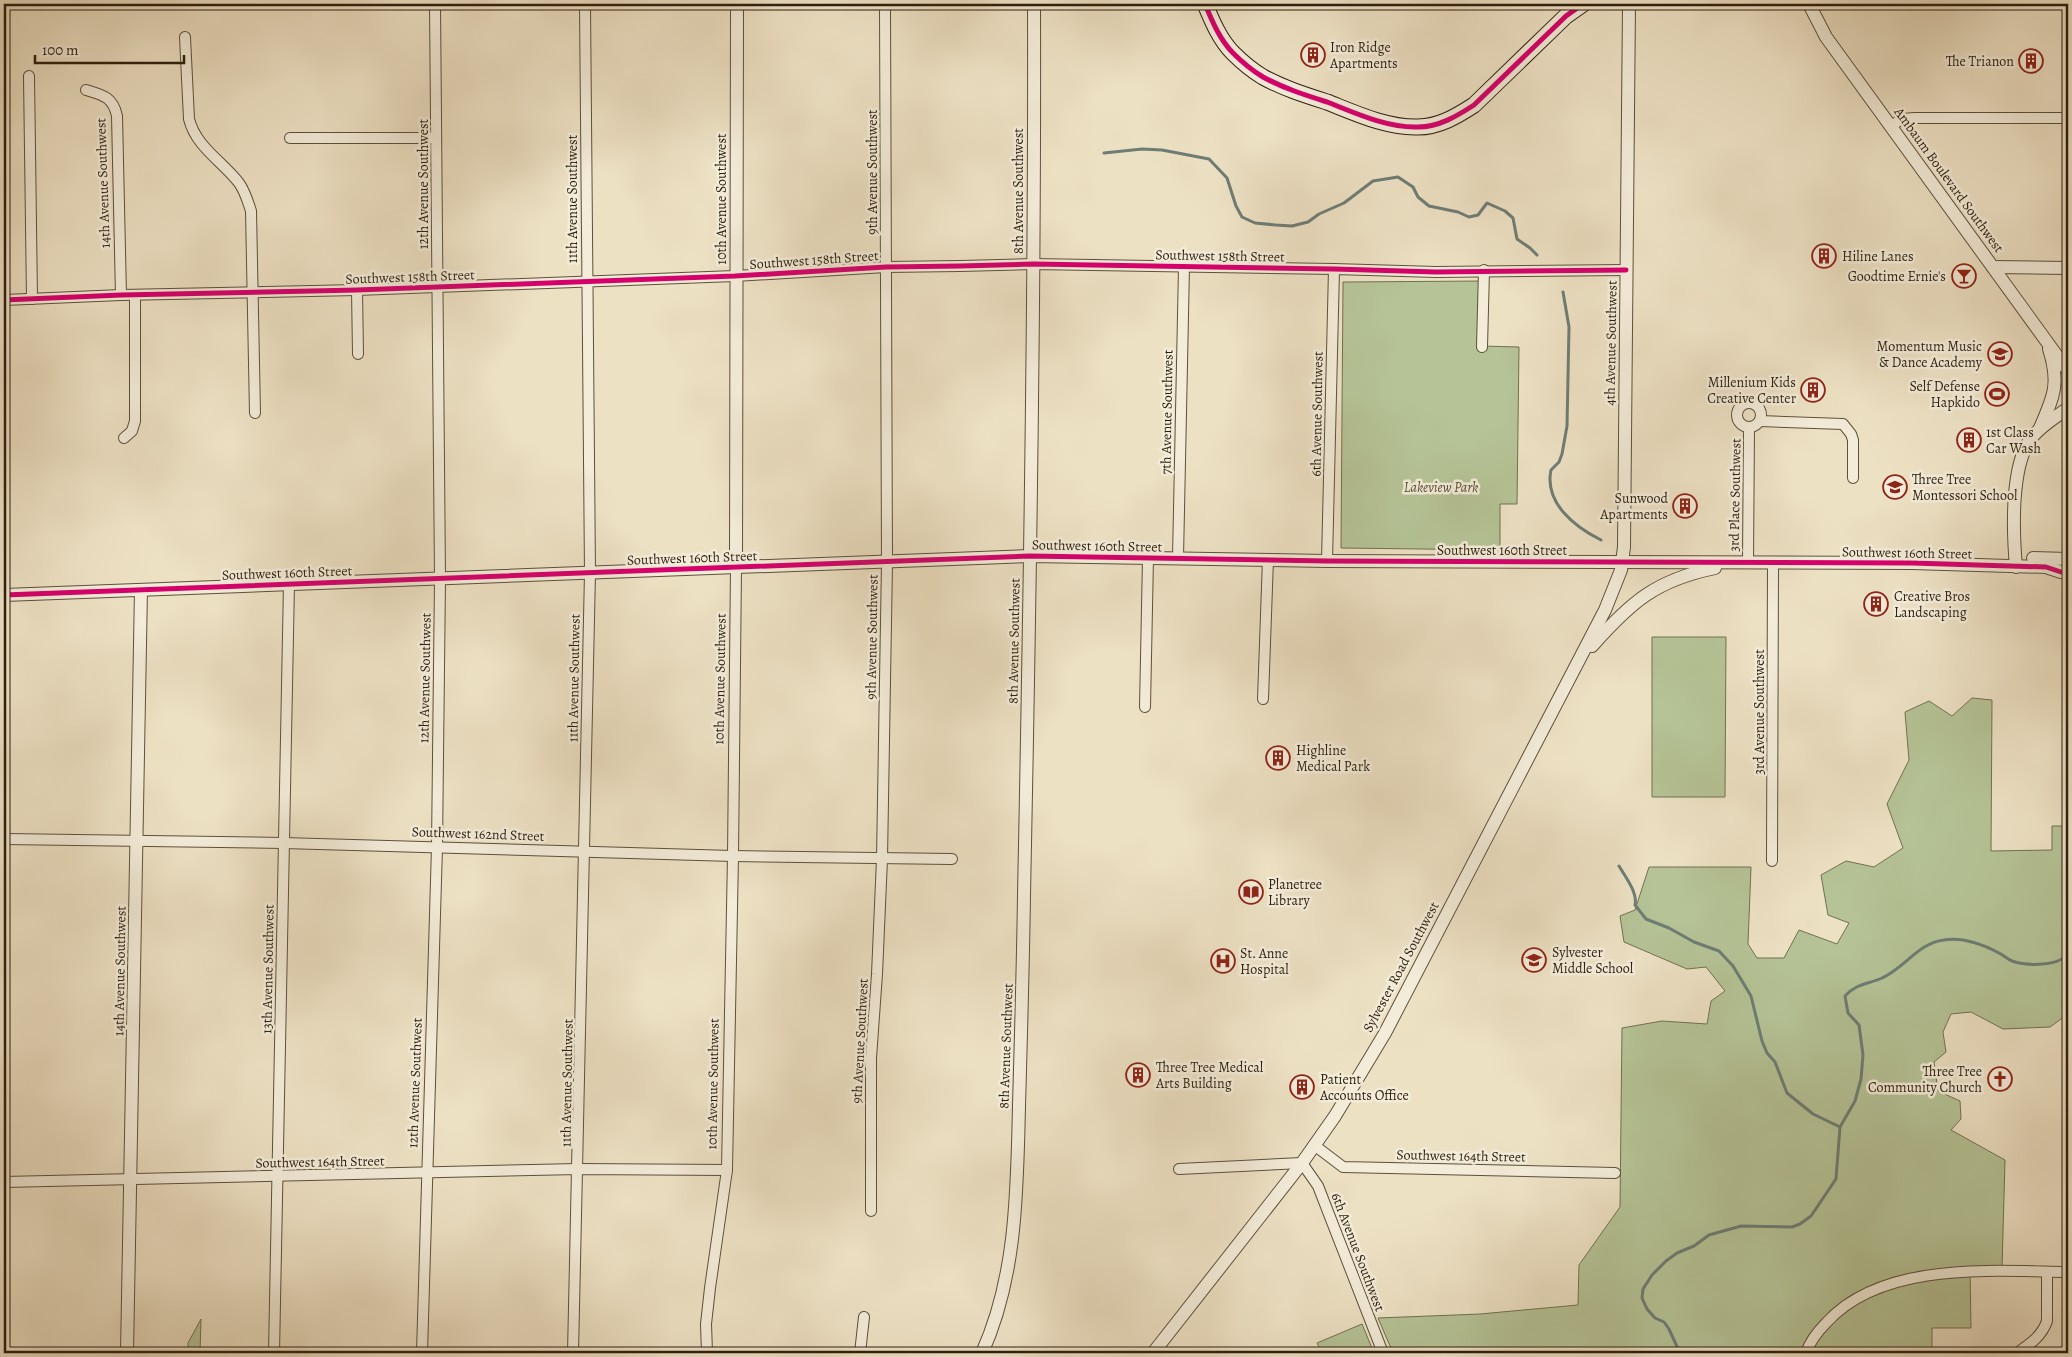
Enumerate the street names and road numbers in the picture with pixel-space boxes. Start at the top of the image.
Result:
street label: Ambaum Boulevard Southwest [1889,103,2008,257]
street label: 9th Avenue Southwest [863,109,882,235]
street label: 14th Avenue Southwest [91,117,115,248]
street label: 12th Avenue Southwest [414,118,433,249]
street label: 8th Avenue Southwest [1009,128,1028,254]
street label: 10th Avenue Southwest [712,133,731,265]
street label: 11th Avenue Southwest [563,134,582,263]
street label: Southwest 158th Street [1155,245,1285,267]
street label: Southwest 158th Street [749,246,880,274]
street label: Southwest 158th Street [345,265,475,289]
street label: 4th Avenue Southwest [1600,280,1622,406]
street label: 7th Avenue Southwest [1156,349,1178,475]
street label: 6th Avenue Southwest [1306,351,1328,477]
street label: 3rd Place Southwest [1725,438,1745,552]
street label: Southwest 160th Street [1032,535,1163,557]
street label: Southwest 160th Street [1437,541,1568,560]
street label: Southwest 160th Street [1842,542,1973,564]
street label: Southwest 160th Street [626,546,758,570]
street label: Southwest 160th Street [221,561,353,585]
street label: 9th Avenue Southwest [861,574,883,700]
street label: 8th Avenue Southwest [1003,578,1025,704]
street label: 12th Avenue Southwest [414,612,436,743]
street label: 11th Avenue Southwest [563,613,585,742]
street label: 10th Avenue Southwest [709,613,731,745]
street label: 3rd Avenue Southwest [1750,649,1769,775]
street label: Southwest 162nd Street [411,822,545,846]
street label: Sylvester Road Southwest [1358,898,1444,1036]
street label: 13th Avenue Southwest [257,904,279,1034]
street label: 14th Avenue Southwest [109,905,131,1036]
street label: 9th Avenue Southwest [847,978,873,1104]
street label: 8th Avenue Southwest [994,982,1018,1109]
street label: 12th Avenue Southwest [403,1017,427,1149]
street label: 11th Avenue Southwest [556,1018,578,1147]
street label: 10th Avenue Southwest [702,1018,724,1150]
street label: Southwest 164th Street [1396,1145,1526,1167]
street label: Southwest 164th Street [255,1151,385,1173]
street label: 6th Avenue Southwest [1327,1190,1389,1314]

